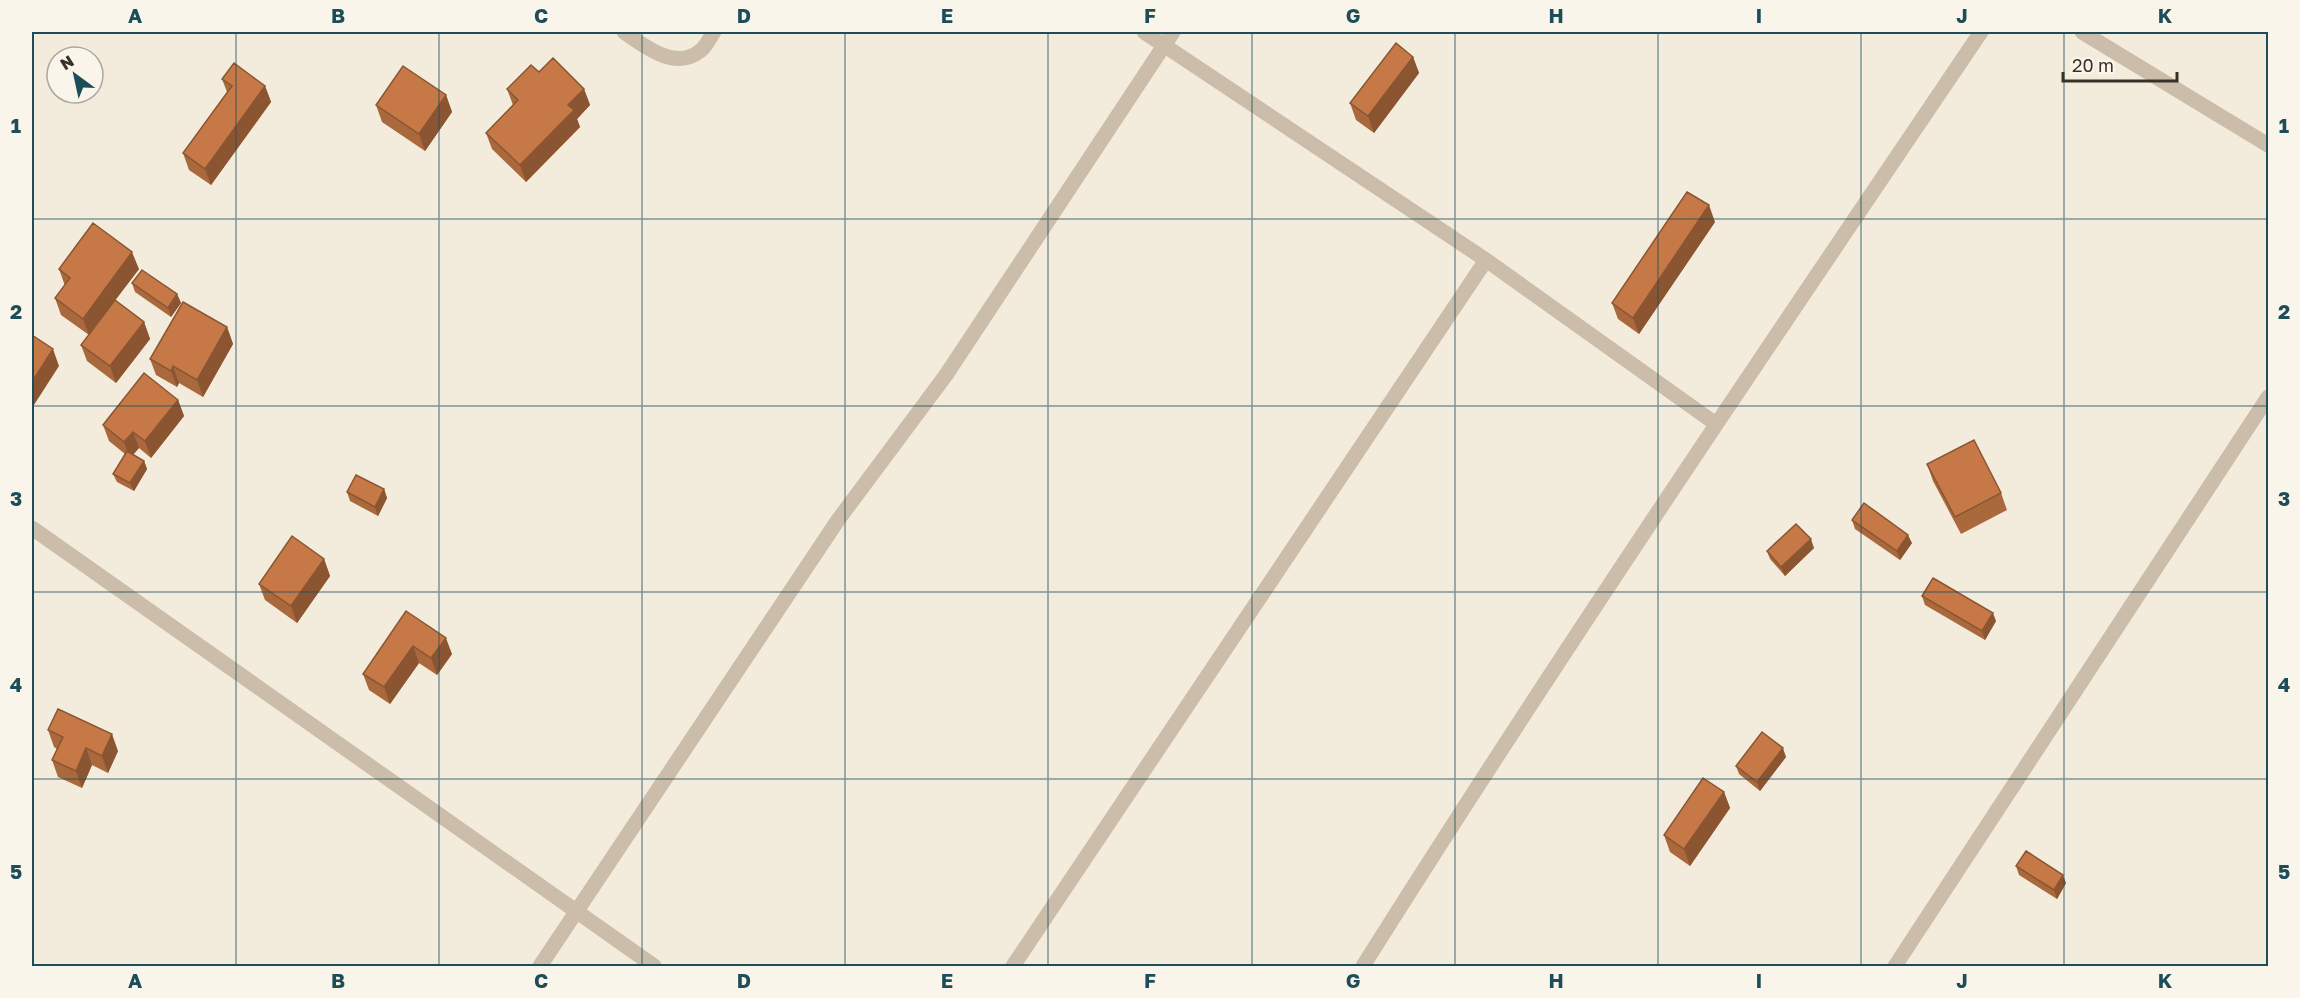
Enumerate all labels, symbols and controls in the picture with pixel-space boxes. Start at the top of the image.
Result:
text: A [128,3,142,27]
text: B [331,3,345,27]
text: C [534,3,548,27]
text: D [737,3,751,27]
text: E [941,3,953,27]
text: F [1144,3,1156,27]
text: G [1346,3,1360,27]
text: H [1548,3,1564,27]
text: I [1756,3,1762,27]
text: J [1956,3,1968,27]
text: K [2158,3,2173,27]
north arrow [45,45,105,105]
scale bar [2063,45,2177,83]
text: N [56,51,77,74]
text: 20 m [2072,54,2114,76]
text: 1 [11,113,21,137]
text: 1 [2279,113,2289,137]
text: 2 [10,299,22,323]
text: 2 [2278,299,2290,323]
text: 3 [10,486,22,510]
text: 3 [2278,486,2290,510]
text: 4 [10,672,22,696]
text: 4 [2278,672,2290,696]
text: 5 [10,859,22,883]
text: 5 [2278,859,2290,883]
text: A [128,968,142,992]
text: B [331,968,345,992]
text: C [534,968,548,992]
text: D [737,968,751,992]
text: E [941,968,953,992]
text: F [1144,968,1156,992]
text: G [1346,968,1360,992]
text: H [1548,968,1564,992]
text: I [1756,968,1762,992]
text: J [1956,968,1968,992]
text: K [2158,968,2173,992]

